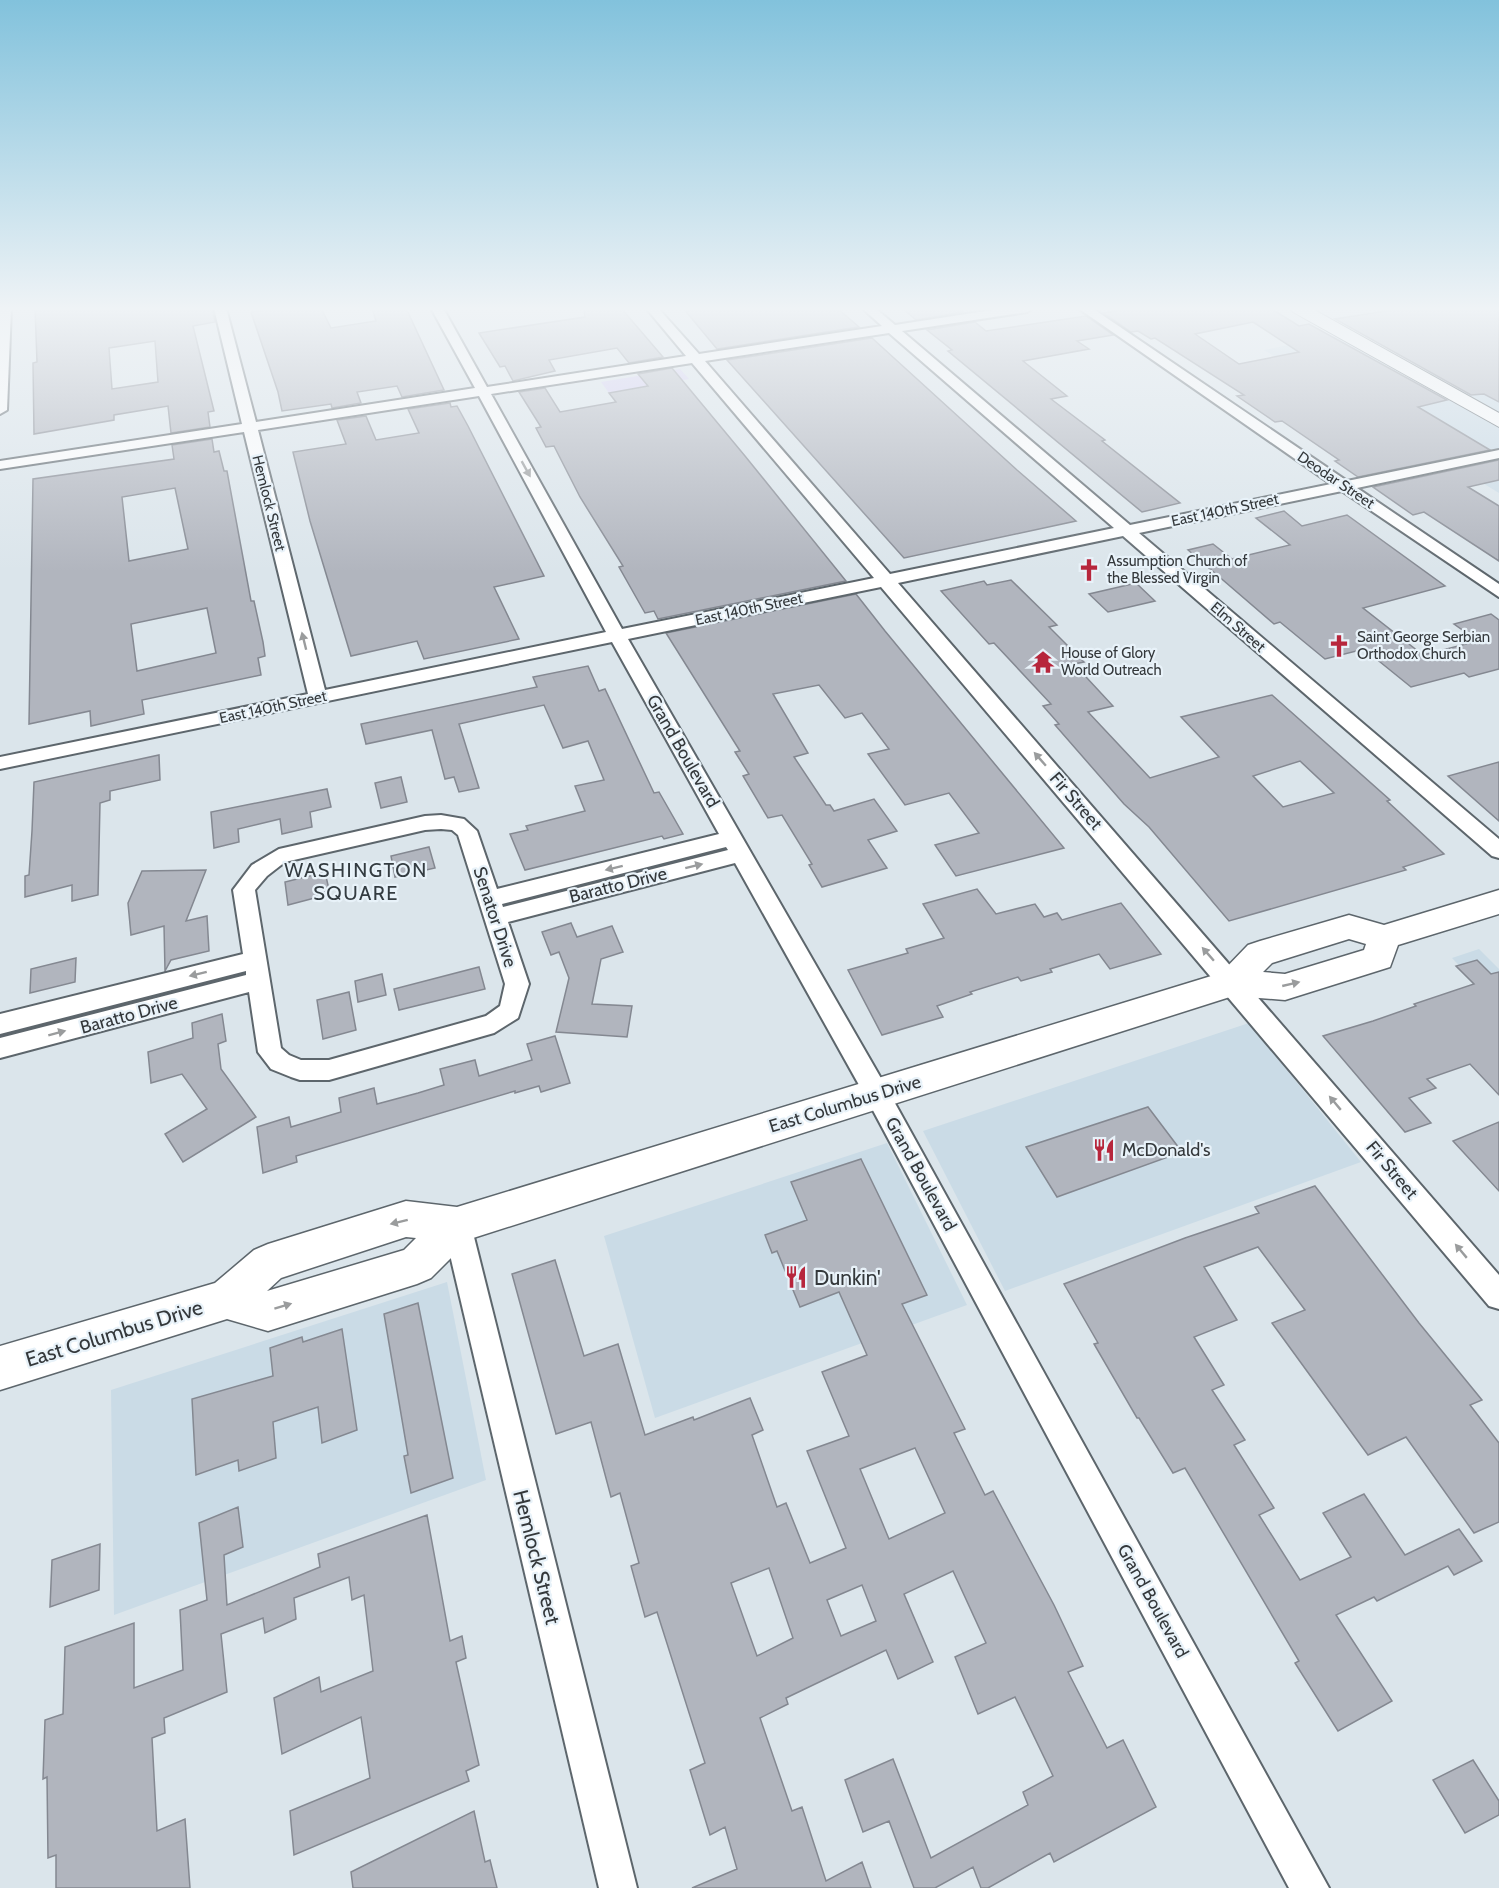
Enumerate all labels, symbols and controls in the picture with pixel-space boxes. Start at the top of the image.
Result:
street label: Deodar Street [1294,448,1378,512]
street label: Hemlock Street [248,453,290,553]
one-way arrow [521,461,531,478]
street label: East 140th Street [1170,490,1280,530]
place label: Assumption Church of the Blessed Virgin [1107,552,1247,587]
church icon: Assumption Church of the Blessed Virgin [1076,557,1102,583]
street label: East 140th Street [694,589,804,629]
street label: Elm Street [1207,598,1269,656]
place label: Saint George Serbian Orthodox Church [1357,628,1490,663]
one-way arrow [299,632,308,650]
church icon: Saint George Serbian Orthodox Church [1326,633,1352,659]
place label: House of Glory World Outreach [1061,644,1162,679]
temple icon: House of Glory World Outreach [1030,649,1056,675]
street label: East 140th Street [218,687,328,727]
street label: Grand Boulevard [642,691,724,811]
one-way arrow [1034,752,1047,767]
street label: Fir Street [1045,768,1107,834]
district label: WASHINGTON SQUARE [284,858,428,905]
one-way arrow [685,861,703,870]
street label: Baratto Drive [567,862,669,908]
one-way arrow [605,863,623,873]
street label: Senator Drive [468,864,522,970]
one-way arrow [1202,947,1215,962]
one-way arrow [189,970,207,980]
one-way arrow [1282,979,1300,989]
street label: Baratto Drive [78,991,180,1039]
one-way arrow [47,1028,66,1038]
street label: East Columbus Drive [766,1070,924,1138]
one-way arrow [1329,1096,1342,1111]
street label: Grand Boulevard [881,1113,961,1235]
street label: Fir Street [1361,1136,1423,1204]
restaurant icon: McDonald's [1091,1137,1117,1163]
place label: McDonald's [1122,1139,1210,1161]
one-way arrow [390,1218,408,1227]
one-way arrow [1455,1244,1468,1259]
restaurant icon: Dunkin' [783,1264,809,1290]
place label: Dunkin' [814,1265,881,1290]
street label: East Columbus Drive [22,1294,206,1372]
one-way arrow [274,1301,292,1310]
street label: Hemlock Street [508,1487,566,1627]
street label: Grand Boulevard [1113,1540,1193,1662]

